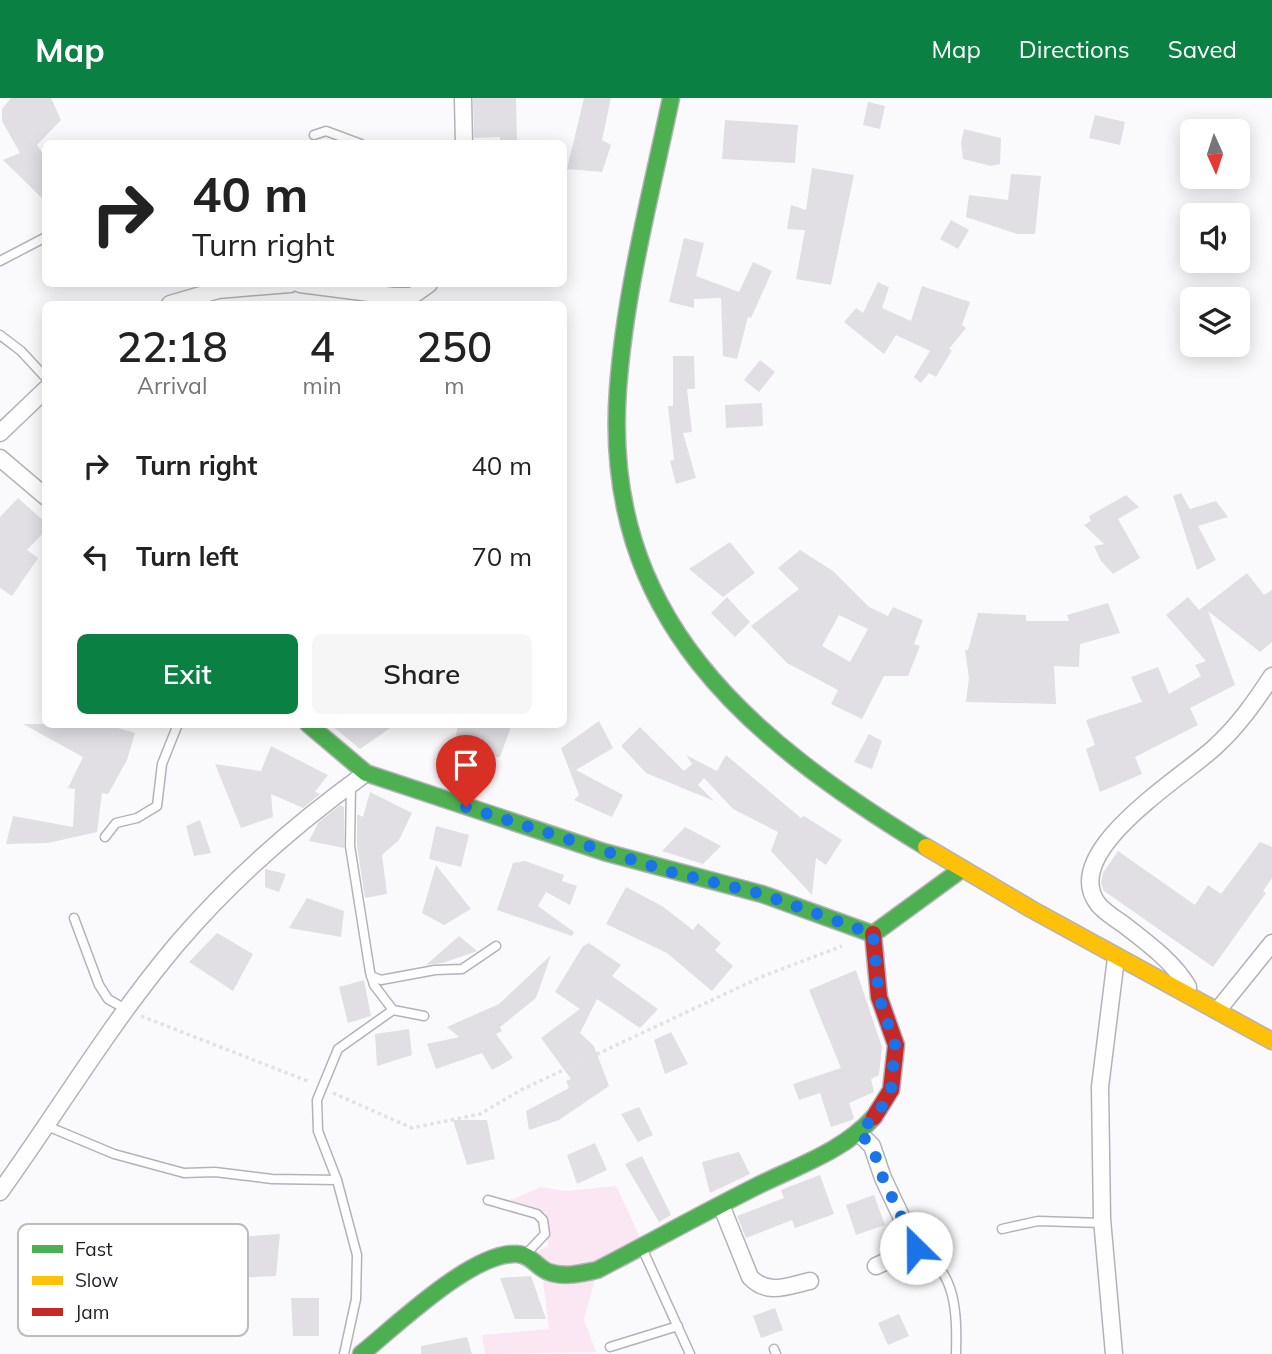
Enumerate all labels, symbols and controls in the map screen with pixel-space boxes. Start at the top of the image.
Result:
text: Map [35,29,105,70]
text: Map [931,34,981,64]
text: Directions [1019,34,1130,64]
text: Saved [1168,34,1237,64]
north arrow [1180,119,1250,189]
map controls [1180,119,1250,357]
text: 40 m [192,163,308,224]
icon: right [77,168,168,259]
button: sound [1180,203,1250,273]
text: Turn right [192,224,335,264]
button: layers [1180,287,1250,357]
text: 22:18 [117,320,228,373]
text: 4 [309,320,335,373]
text: 250 [417,320,492,373]
text: Arrival [137,371,207,400]
text: min [302,371,342,400]
text: m [444,371,464,400]
icon: right [77,447,115,485]
text: Turn right [136,449,257,482]
text: 40 m [471,449,532,482]
icon: left [77,538,115,576]
text: Turn left [136,540,238,573]
text: 70 m [471,540,532,573]
button: Exit [77,634,298,714]
button: Share [312,634,532,714]
pin [436,735,496,807]
icon: arrive [447,746,485,784]
position arrow [879,1211,953,1285]
legend [18,1224,248,1336]
text: Fast [75,1237,113,1261]
text: Slow [75,1268,119,1292]
text: Jam [75,1300,109,1324]

